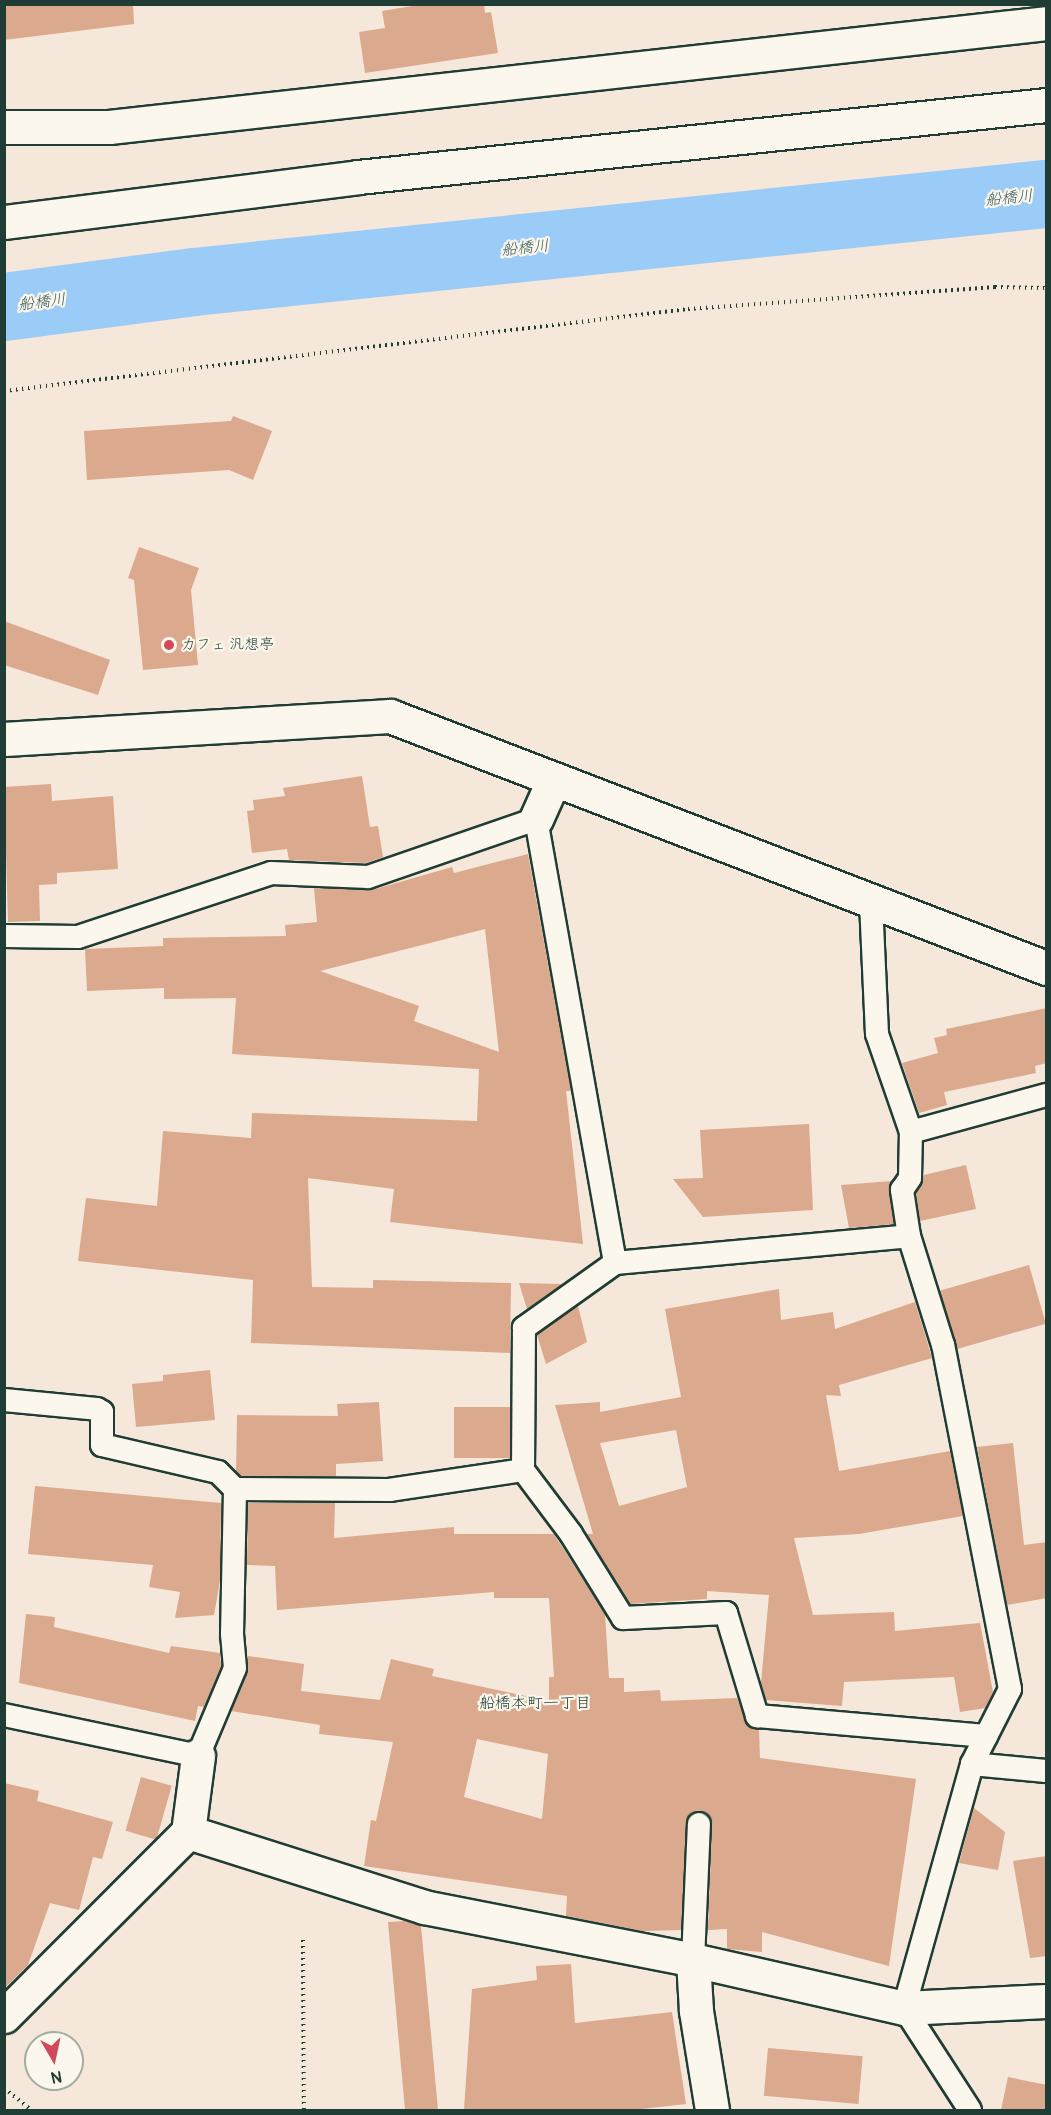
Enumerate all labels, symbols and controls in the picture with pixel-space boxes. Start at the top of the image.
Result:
water label: 船橋川 [984,186,1034,210]
water label: 船橋川 [500,236,550,260]
water label: 船橋川 [17,290,67,314]
place label: カフェ 汎想亭 [181,636,274,654]
marker: カフェ 汎想亭 [162,638,176,652]
district label: 船橋本町一丁目 [479,1693,591,1713]
north arrow [24,2031,84,2091]
text: N [50,2066,63,2088]

